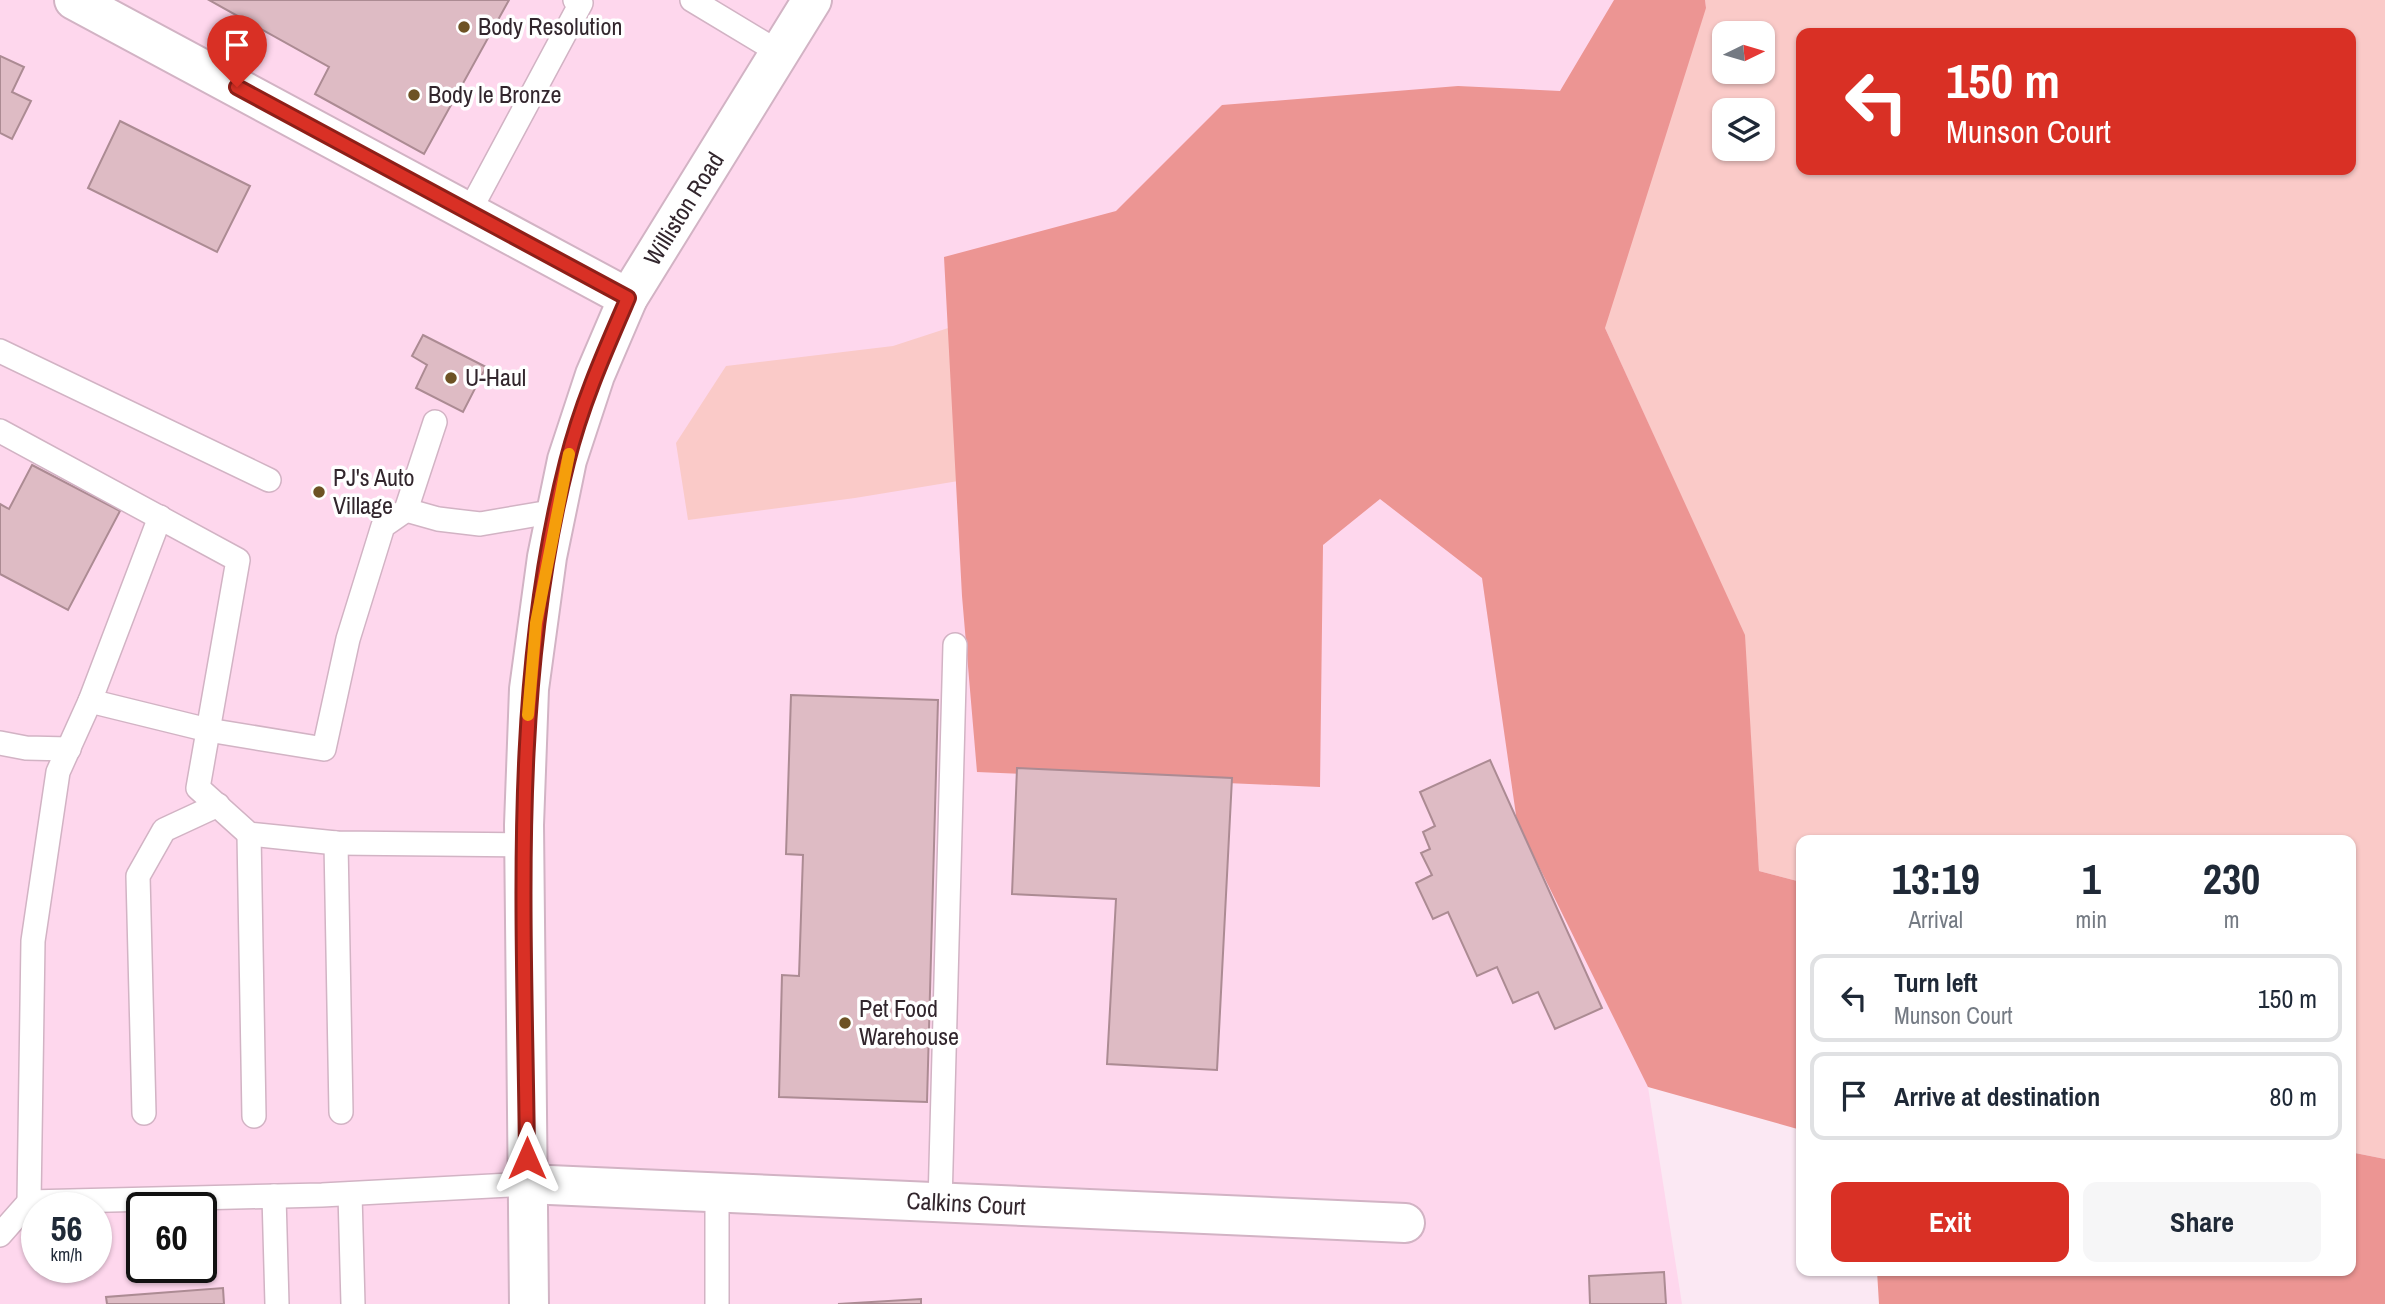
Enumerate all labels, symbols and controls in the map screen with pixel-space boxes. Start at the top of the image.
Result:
place label: Body Resolution [478,10,622,42]
pin [207,15,267,87]
marker: Body Resolution [456,19,472,35]
north arrow [1712,21,1774,84]
map controls [1712,21,1775,161]
icon: arrive [218,26,256,64]
text: 150 m [1946,47,2060,113]
icon: left [1831,56,1922,147]
place label: Body le Bronze [428,78,561,110]
marker: Body le Bronze [406,87,422,103]
button: layers [1712,98,1775,161]
text: Munson Court [1946,110,2111,153]
street label: Williston Road [636,146,731,271]
place label: U-Haul [465,361,526,393]
marker: U-Haul [443,370,459,386]
place label: PJ's Auto Village [333,461,414,521]
marker: PJ's Auto Village [311,484,327,500]
text: 13:19 [1892,851,1980,907]
text: 1 [2082,851,2101,907]
text: 230 [2203,851,2260,907]
text: Arrival [1909,904,1963,935]
text: min [2076,904,2107,935]
text: m [2224,904,2239,935]
text: Turn left [1894,965,1978,1000]
icon: left [1835,979,1873,1017]
text: 150 m [2258,981,2317,1016]
place label: Pet Food Warehouse [859,992,959,1052]
text: Munson Court [1894,1000,2012,1031]
marker: Pet Food Warehouse [837,1015,853,1031]
icon: arrive [1835,1077,1873,1115]
text: Arrive at destination [1894,1079,2100,1114]
text: 80 m [2270,1079,2317,1114]
position arrow [490,1121,564,1195]
button: Exit [1831,1182,2069,1262]
button: Share [2083,1182,2321,1262]
street label: Calkins Court [906,1184,1027,1222]
speed limit sign: 60 [126,1192,217,1283]
text: 56 [51,1205,82,1252]
text: km/h [51,1242,83,1267]

